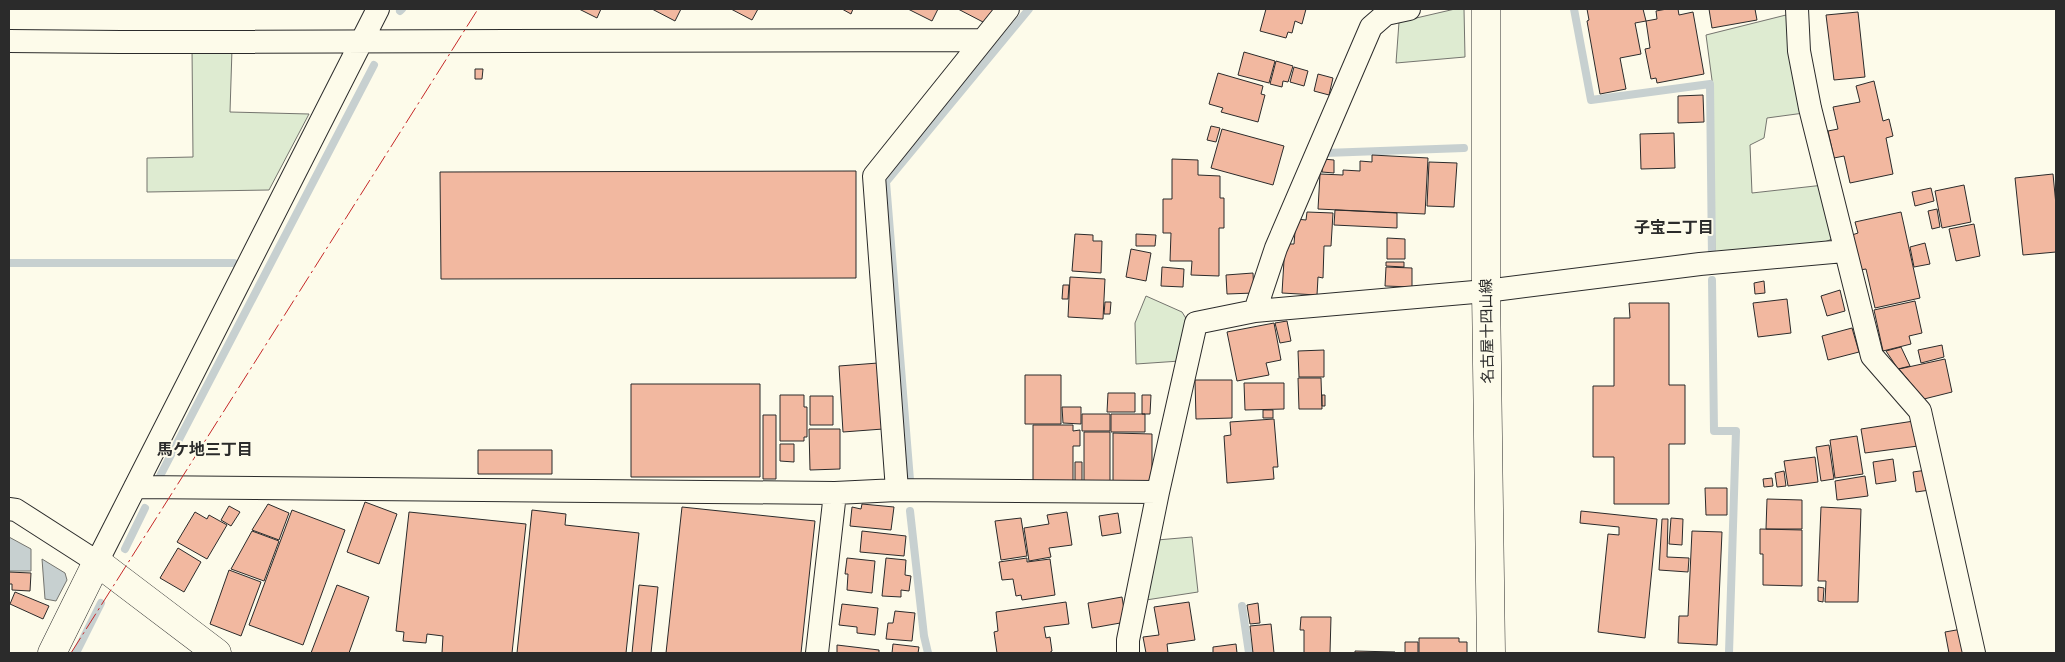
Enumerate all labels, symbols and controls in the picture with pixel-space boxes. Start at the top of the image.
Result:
district label: 子宝二丁目 [1634,219,1714,239]
street label: 名古屋十四山線 [1478,278,1499,384]
district label: 馬ケ地三丁目 [157,441,253,461]

